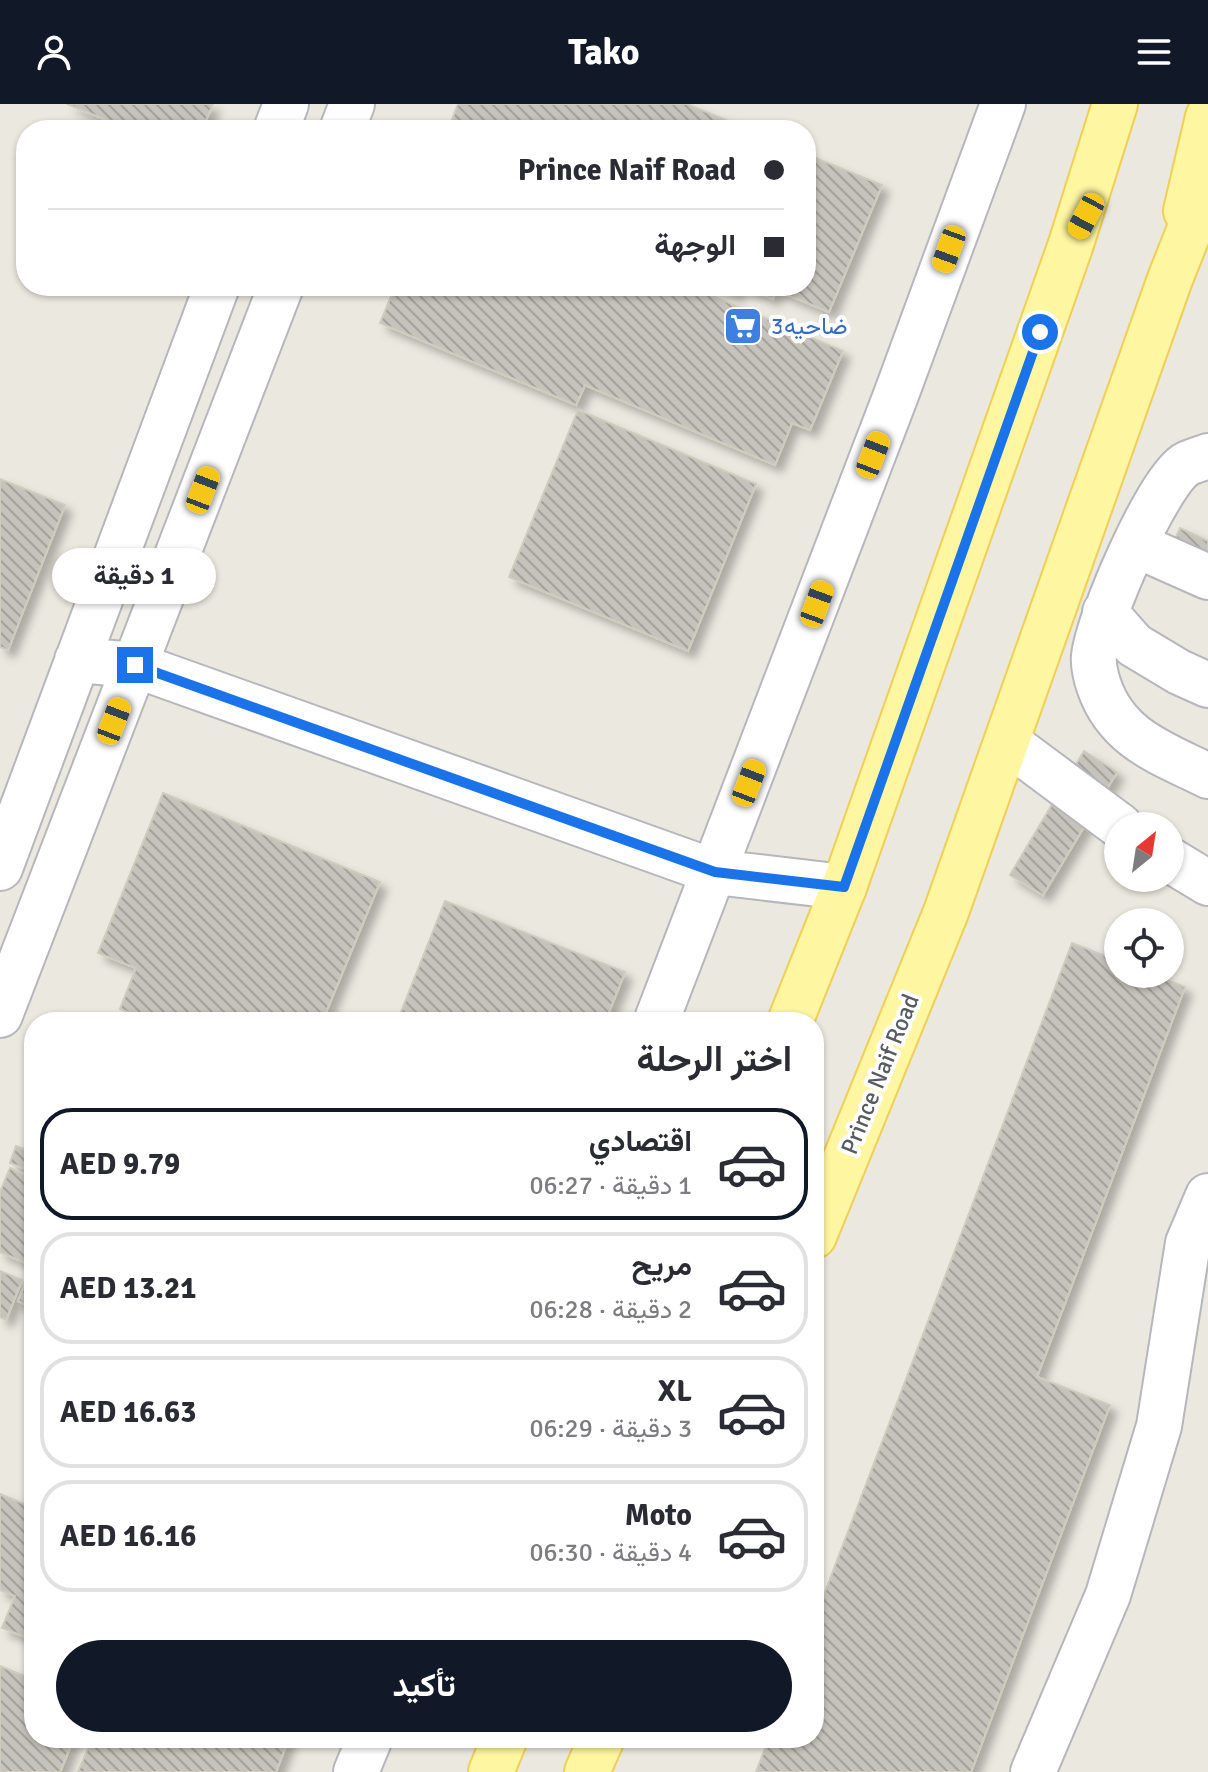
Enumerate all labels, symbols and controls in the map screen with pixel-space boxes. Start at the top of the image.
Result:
icon: person [32,30,76,74]
text: Tako [568,30,640,75]
icon: menu [1132,30,1176,74]
text: Prince Naif Road [518,152,736,189]
car [1064,189,1108,243]
car [930,222,968,276]
text: الوجهة [654,227,736,264]
supermarket icon: ضاحيه3 [722,305,764,347]
place label: ضاحيه3 [771,311,848,341]
route start [1022,314,1058,350]
car [853,428,893,482]
car [183,463,223,517]
callout: 1 دقيقة [53,549,217,605]
text: 1 دقيقة [93,560,175,592]
car [798,577,836,631]
route end [117,647,153,683]
car [94,694,134,748]
car [729,756,769,810]
north arrow [1104,812,1184,892]
map controls [1104,812,1184,988]
button: locate [1104,908,1184,988]
street label: Prince Naif Road [834,989,926,1159]
text: اختر الرحلة [636,1037,792,1082]
text: اقتصادي [589,1123,692,1160]
icon: car [716,1128,788,1200]
text: AED 9.79 [60,1146,180,1183]
text: 1 دقيقة · 06:27 [530,1170,692,1202]
text: مريح [632,1247,692,1284]
icon: car [716,1252,788,1324]
text: AED 13.21 [60,1270,196,1307]
text: 2 دقيقة · 06:28 [530,1294,692,1326]
text: XL [658,1373,692,1410]
icon: car [716,1376,788,1448]
text: AED 16.63 [60,1394,196,1431]
text: 3 دقيقة · 06:29 [530,1413,692,1445]
text: Moto [625,1497,692,1534]
icon: car [716,1500,788,1572]
text: AED 16.16 [60,1518,196,1555]
text: 4 دقيقة · 06:30 [530,1537,692,1569]
button: تأكيد [56,1640,792,1732]

